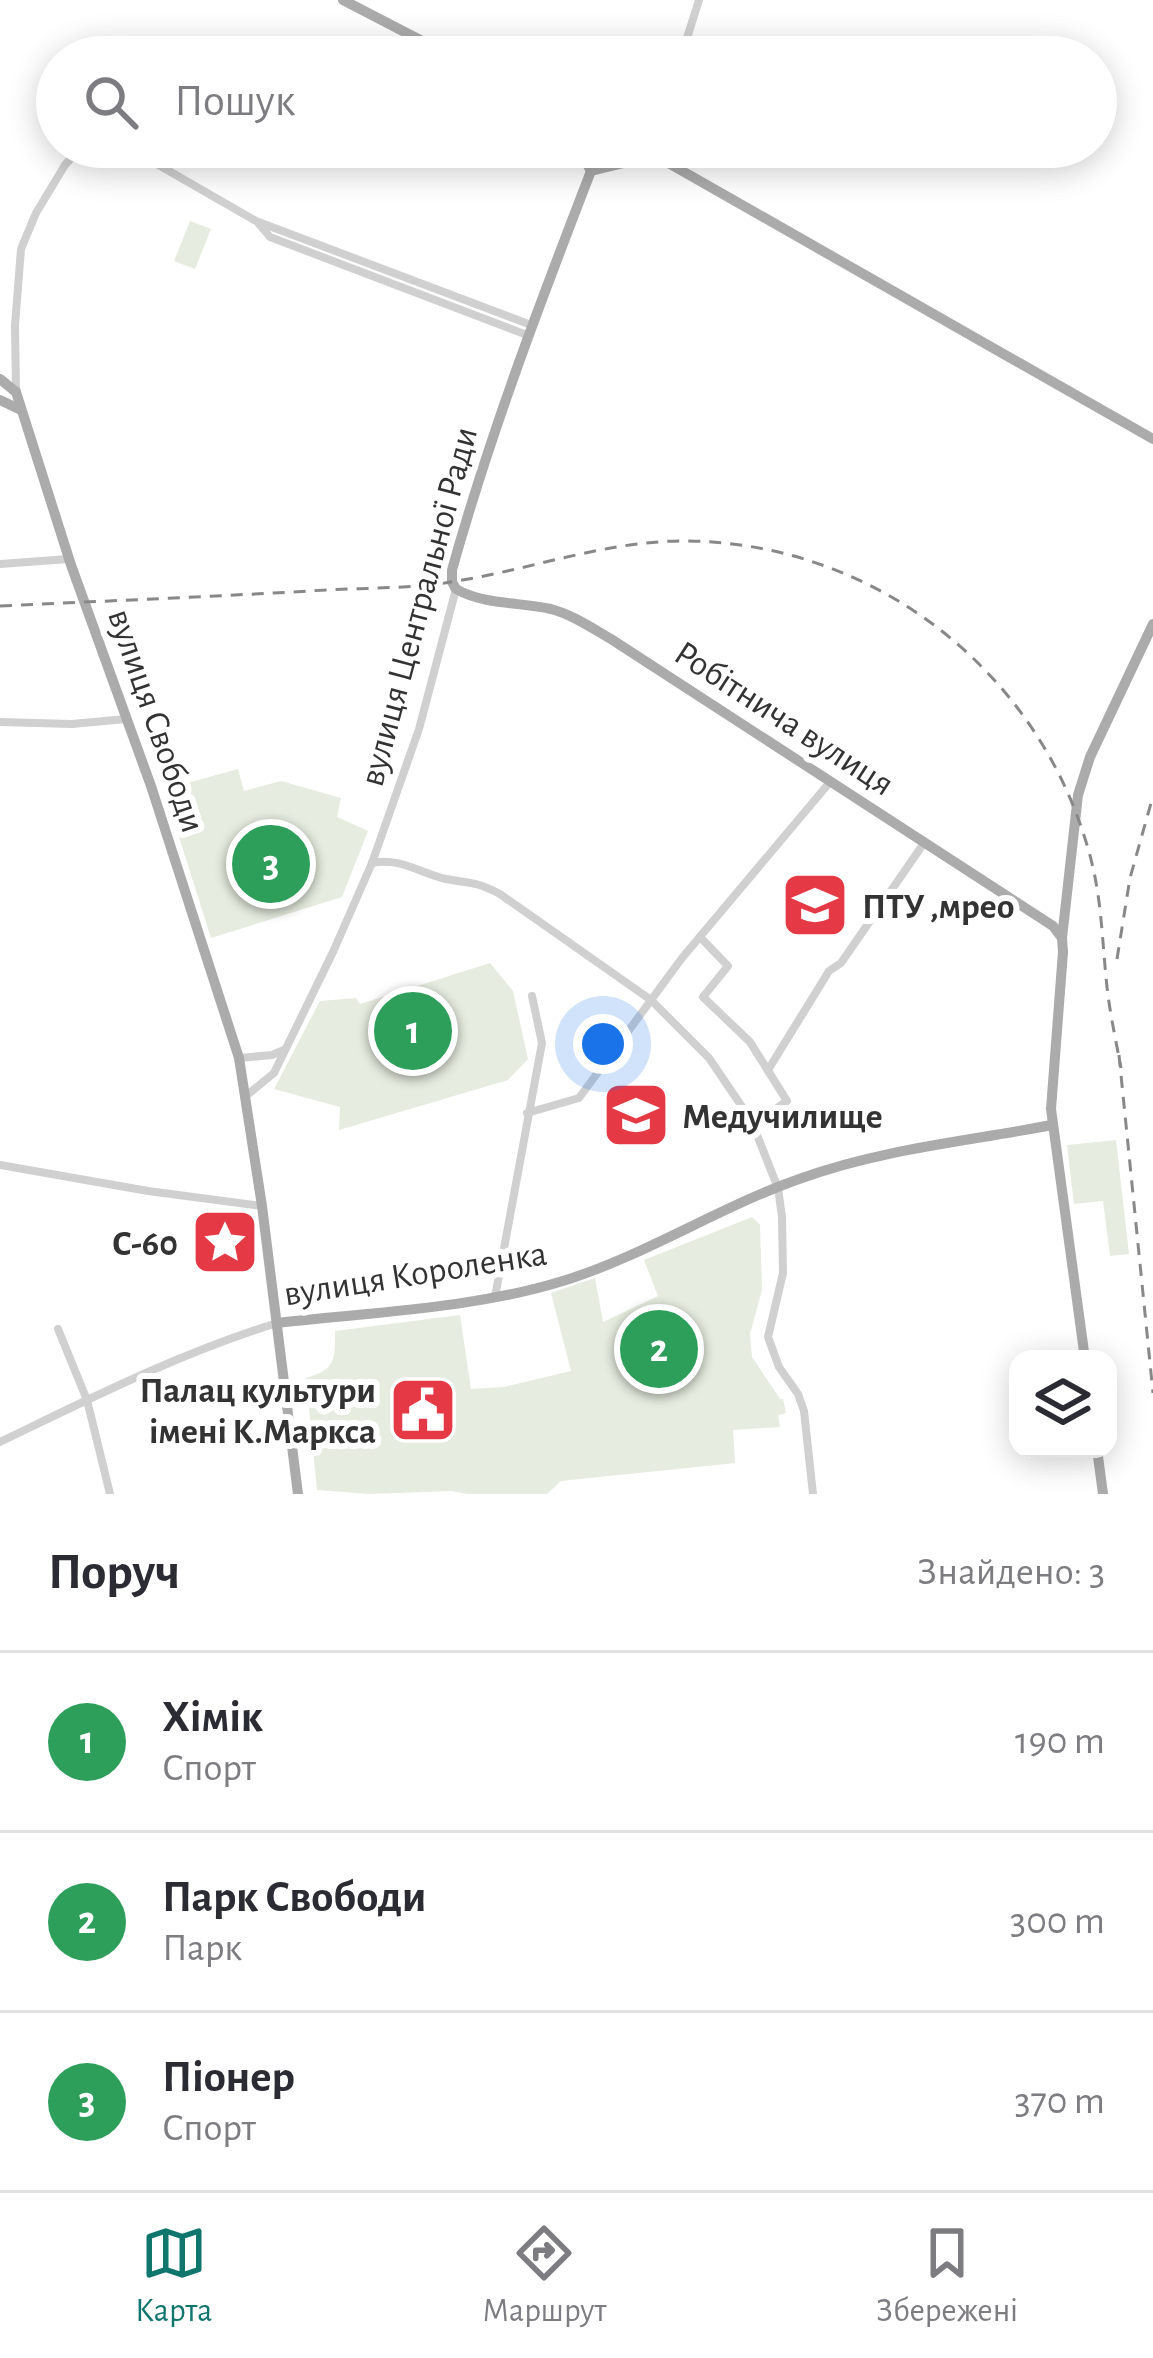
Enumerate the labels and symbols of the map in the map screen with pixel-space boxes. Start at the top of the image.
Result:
street label: вулиця Центральної Ради [354,423,484,790]
street label: вулиця Свободи [101,604,211,837]
street label: Робітнича вулиця [668,635,900,803]
pin: 3 [232,819,310,909]
school or university icon: ПТУ ,мрео [780,870,850,940]
place label: ПТУ ,мрео [862,889,1014,925]
pin: 1 [374,986,452,1076]
your location [573,1014,633,1074]
school or university icon: Медучилище [601,1080,671,1150]
place label: Медучилище [682,1099,883,1135]
place icon: С-60 [190,1207,260,1277]
place label: С-60 [112,1226,178,1262]
street label: вулиця Короленка [281,1235,549,1313]
pin: 2 [620,1304,698,1394]
place label: Палац культури імені К.Маркса [140,1373,376,1450]
public building icon: Палац культури імені К.Маркса [388,1375,458,1445]

